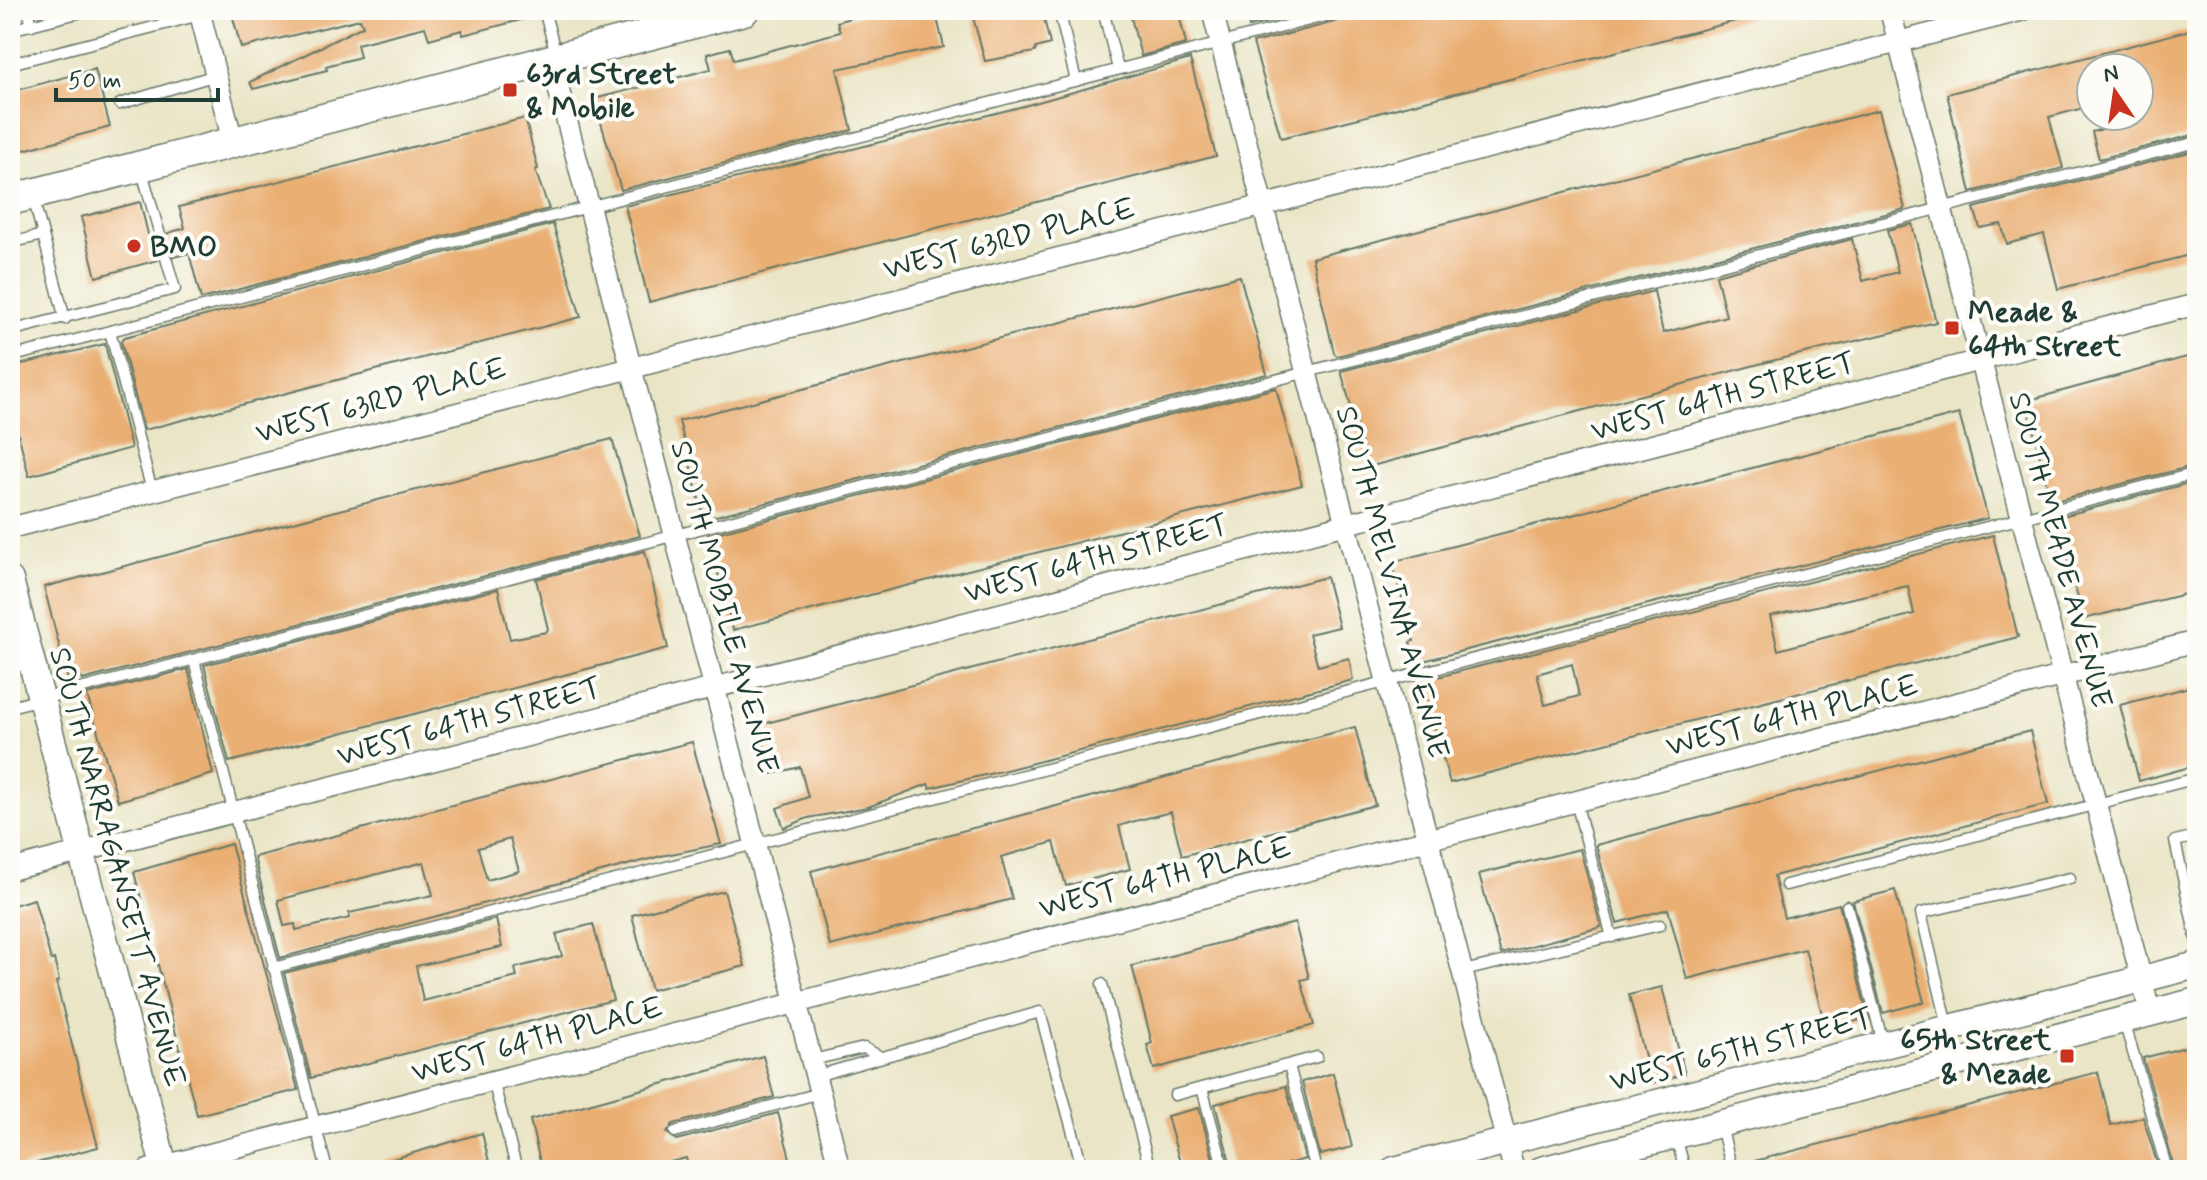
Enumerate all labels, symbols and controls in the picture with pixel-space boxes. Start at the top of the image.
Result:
scale bar [56,52,218,102]
north arrow [2075,52,2155,132]
place label: 63rd Street & Mobile [526,55,677,128]
text: N [2101,59,2121,90]
text: 50 m [68,66,122,97]
marker: 63rd Street & Mobile [501,81,519,99]
street label: WEST 63RD PLACE [879,189,1139,290]
place label: BMO [150,228,217,267]
marker: BMO [125,237,143,255]
place label: Meade & 64th Street [1968,293,2121,366]
marker: Meade & 64th Street [1943,319,1961,337]
street label: WEST 64TH STREET [1587,343,1860,451]
street label: WEST 63RD PLACE [252,349,511,454]
street label: SOUTH MEADE AVENUE [1999,388,2120,713]
street label: SOUTH MELVINA AVENUE [1326,402,1457,763]
street label: SOUTH MOBILE AVENUE [660,437,787,778]
street label: WEST 64TH STREET [960,505,1233,613]
street label: SOUTH NARRAGANSETT AVENUE [39,643,194,1092]
street label: WEST 64TH PLACE [1662,666,1923,767]
street label: WEST 64TH STREET [333,668,606,776]
street label: WEST 64TH PLACE [1035,828,1296,929]
street label: WEST 64TH PLACE [407,988,667,1093]
street label: WEST 65TH STREET [1606,999,1877,1102]
place label: 65th Street & Meade [1900,1021,2051,1094]
marker: 65th Street & Meade [2058,1047,2076,1065]

